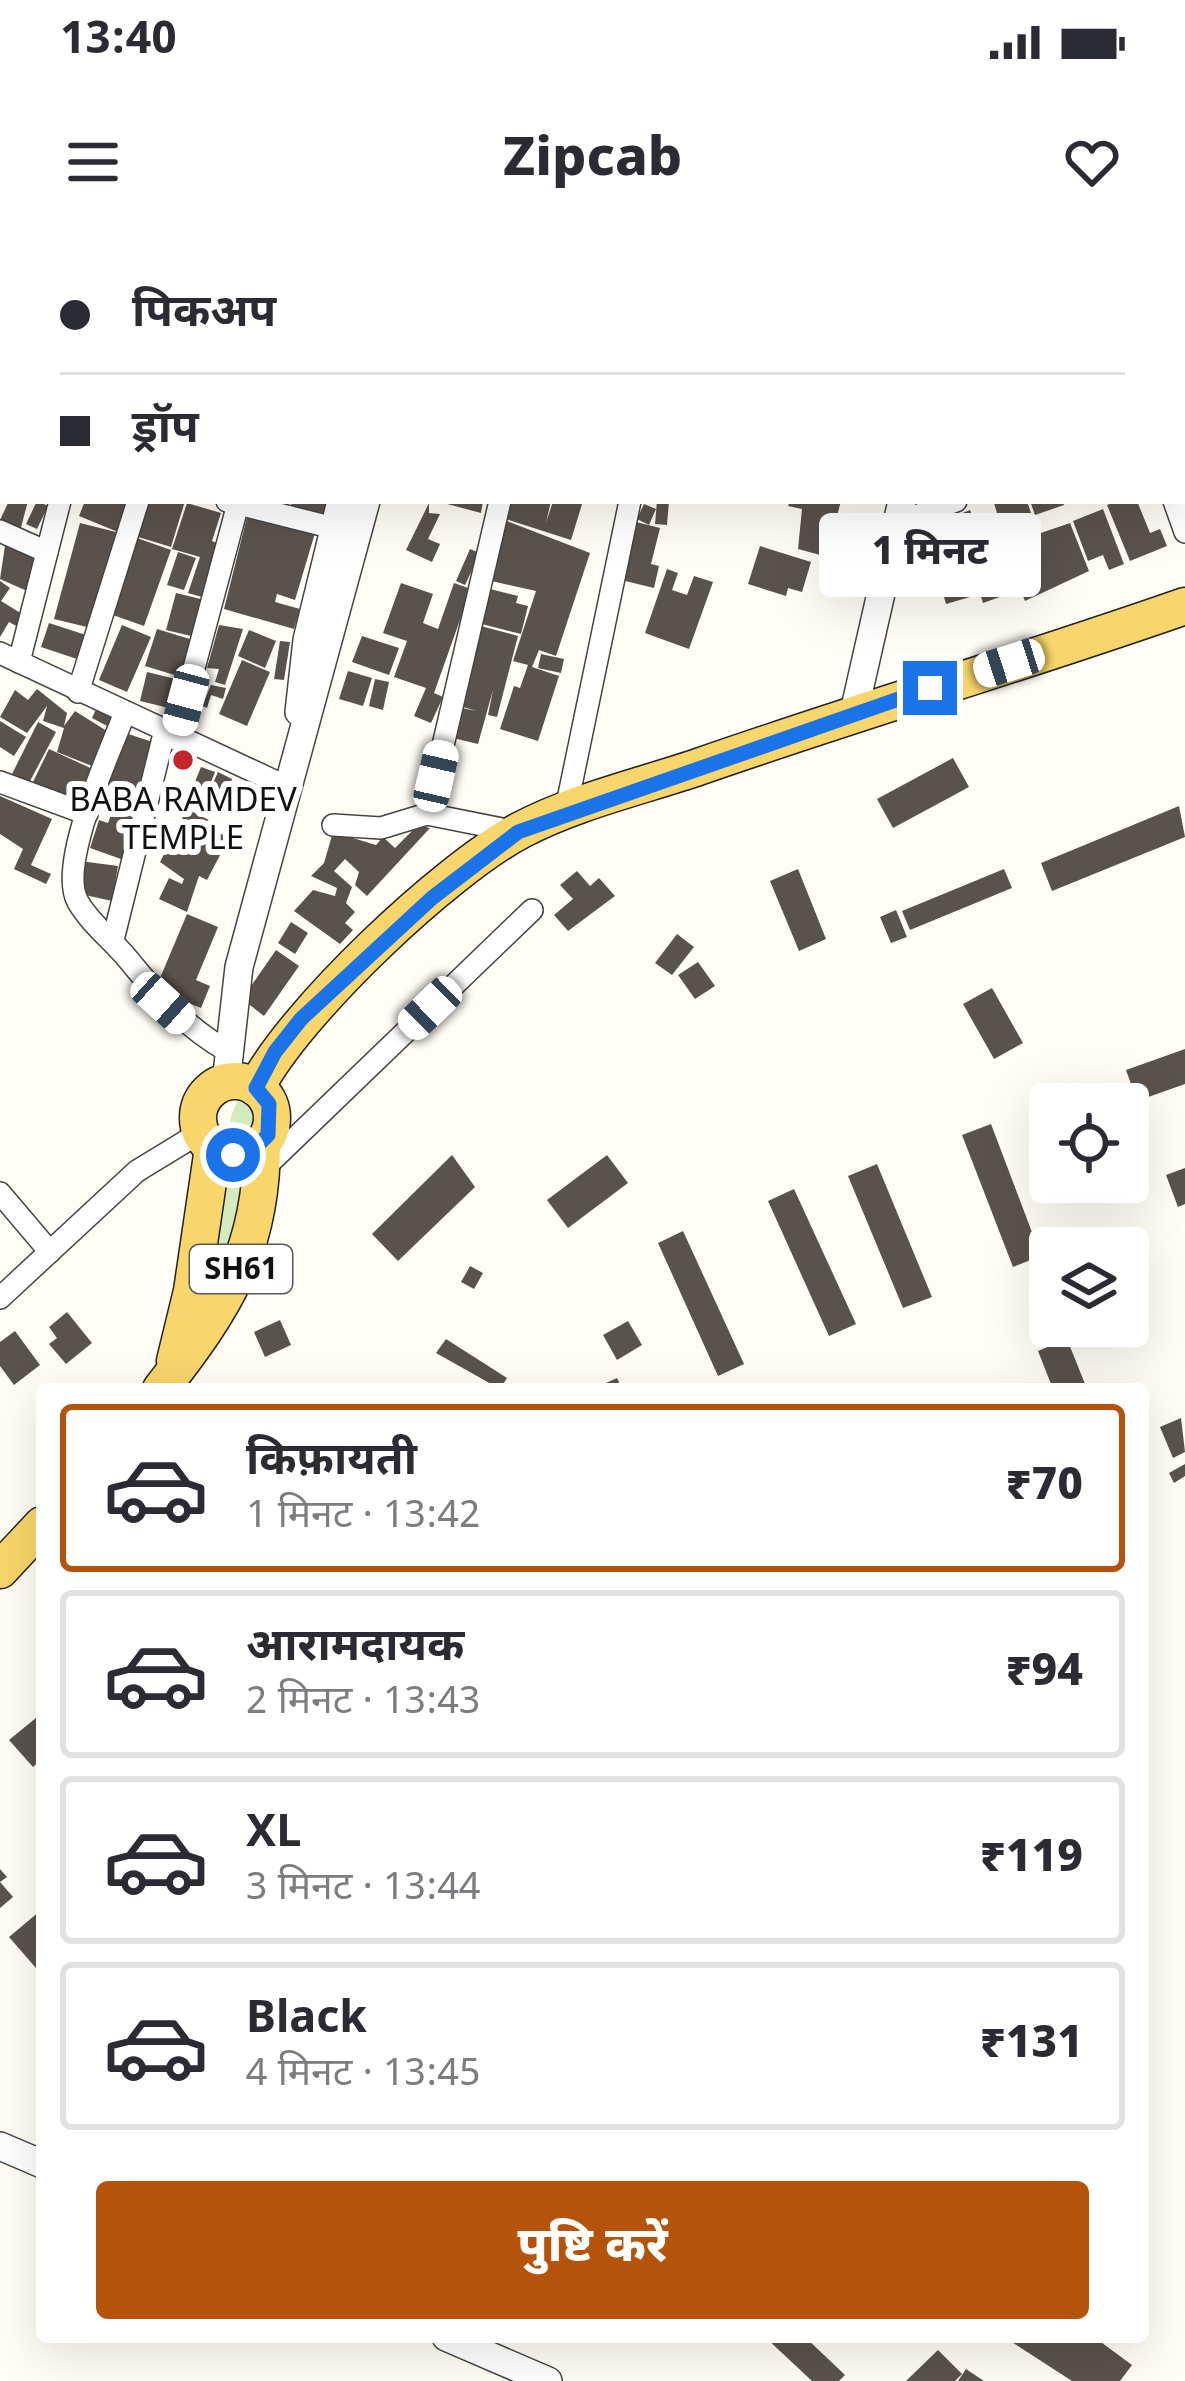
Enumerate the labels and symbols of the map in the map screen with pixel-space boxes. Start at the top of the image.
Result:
callout: 1 मिनट [819,514,1041,598]
car [969,635,1049,691]
car [159,661,213,739]
route end [903,661,957,715]
car [410,737,462,815]
marker: BABA RAMDEV TEMPLE [170,747,196,773]
place label: BABA RAMDEV TEMPLE [69,781,297,862]
car [124,966,202,1040]
car [392,970,468,1046]
route start [206,1128,260,1182]
road number: SH61 [190,1245,292,1293]

